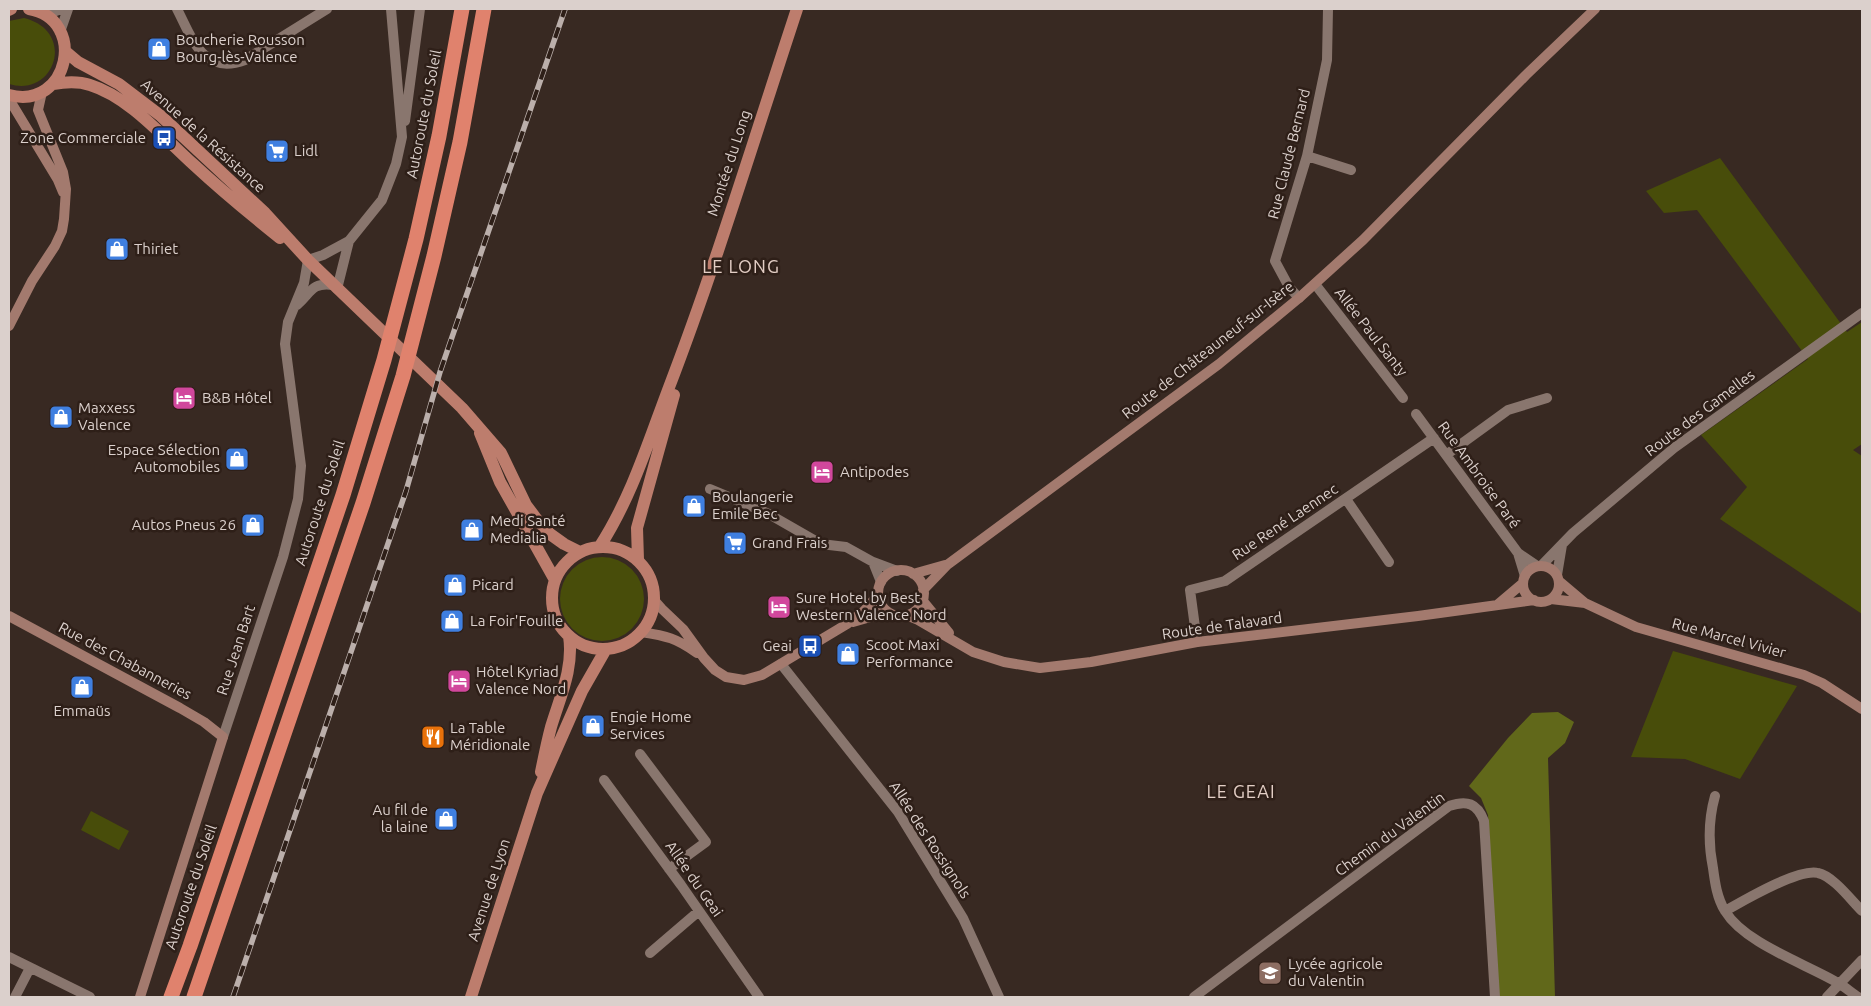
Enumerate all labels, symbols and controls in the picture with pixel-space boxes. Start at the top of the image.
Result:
place label: Boucherie Rousson Bourg-lès-Valence [176,31,305,65]
shop icon: Boucherie Rousson Bourg-lès-Valence [146,36,172,62]
street label: Autoroute du Soleil [403,48,444,180]
street label: Avenue de la Résistance [138,75,269,196]
street label: Rue Claude Bernard [1264,87,1313,221]
street label: Montée du Long [703,108,754,218]
bus stop icon: Zone Commerciale [151,125,177,151]
place label: Zone Commerciale [20,129,146,146]
supermarket icon: Lidl [264,138,290,164]
place label: Lidl [294,142,318,159]
shop icon: Thiriet [104,236,130,262]
place label: Thiriet [134,240,178,257]
district label: LE LONG [702,256,780,276]
street label: Route de Châteauneuf-sur-Isère [1118,277,1297,422]
street label: Allée Paul Santy [1332,284,1411,379]
street label: Route des Gamelles [1642,366,1758,459]
hotel icon: B&B Hôtel [171,385,197,411]
place label: B&B Hôtel [202,389,272,406]
place label: Maxxess Valence [78,399,135,433]
shop icon: Maxxess Valence [48,404,74,430]
street label: Rue Ambroise Paré [1435,418,1524,531]
street label: Autoroute du Soleil [291,438,348,568]
place label: Espace Sélection Automobiles [108,441,220,475]
shop icon: Espace Sélection Automobiles [224,446,250,472]
hotel icon: Antipodes [809,459,835,485]
place label: Antipodes [840,463,909,480]
street label: Rue René Laennec [1229,480,1341,563]
place label: Boulangerie Emile Bec [712,488,794,522]
shop icon: Boulangerie Emile Bec [681,493,707,519]
shop icon: Autos Pneus 26 [240,512,266,538]
place label: Medi Santé Medialia [490,512,565,546]
place label: Autos Pneus 26 [132,516,236,533]
shop icon: Medi Santé Medialia [459,517,485,543]
supermarket icon: Grand Frais [722,530,748,556]
place label: Grand Frais [752,534,827,551]
shop icon: Picard [442,572,468,598]
place label: Picard [472,576,514,593]
place label: Sure Hotel by Best Western Valence Nord [796,589,947,623]
hotel icon: Sure Hotel by Best Western Valence Nord [766,594,792,620]
street label: Rue Jean Bart [213,603,258,697]
shop icon: La Foir'Fouille [439,608,465,634]
street label: Route de Talavard [1161,609,1283,642]
place label: La Foir'Fouille [470,612,563,629]
street label: Rue Marcel Vivier [1670,614,1788,661]
street label: Rue des Chabanneries [56,618,195,703]
bus stop icon: Geai [797,633,823,659]
place label: Scoot Maxi Performance [866,636,953,670]
place label: Geai [762,637,792,654]
shop icon: Scoot Maxi Performance [835,641,861,667]
place label: Hôtel Kyriad Valence Nord [476,663,566,697]
hotel icon: Hôtel Kyriad Valence Nord [446,668,472,694]
shop icon: Emmaüs [69,674,95,700]
place label: Emmaüs [53,702,111,719]
place label: Engie Home Services [610,708,691,742]
shop icon: Engie Home Services [580,713,606,739]
place label: La Table Méridionale [450,719,530,753]
restaurant icon: La Table Méridionale [420,724,446,750]
street label: Allée des Rossignols [886,778,975,901]
district label: LE GEAI [1207,781,1276,801]
street label: Chemin du Valentin [1332,788,1448,879]
place label: Au fil de la laine [372,801,428,835]
shop icon: Au fil de la laine [433,806,459,832]
street label: Autoroute du Soleil [161,822,220,951]
street label: Avenue de Lyon [464,837,513,943]
street label: Allée du Geai [662,838,727,920]
place label: Lycée agricole du Valentin [1288,955,1383,989]
school or university icon: Lycée agricole du Valentin [1257,960,1283,986]

